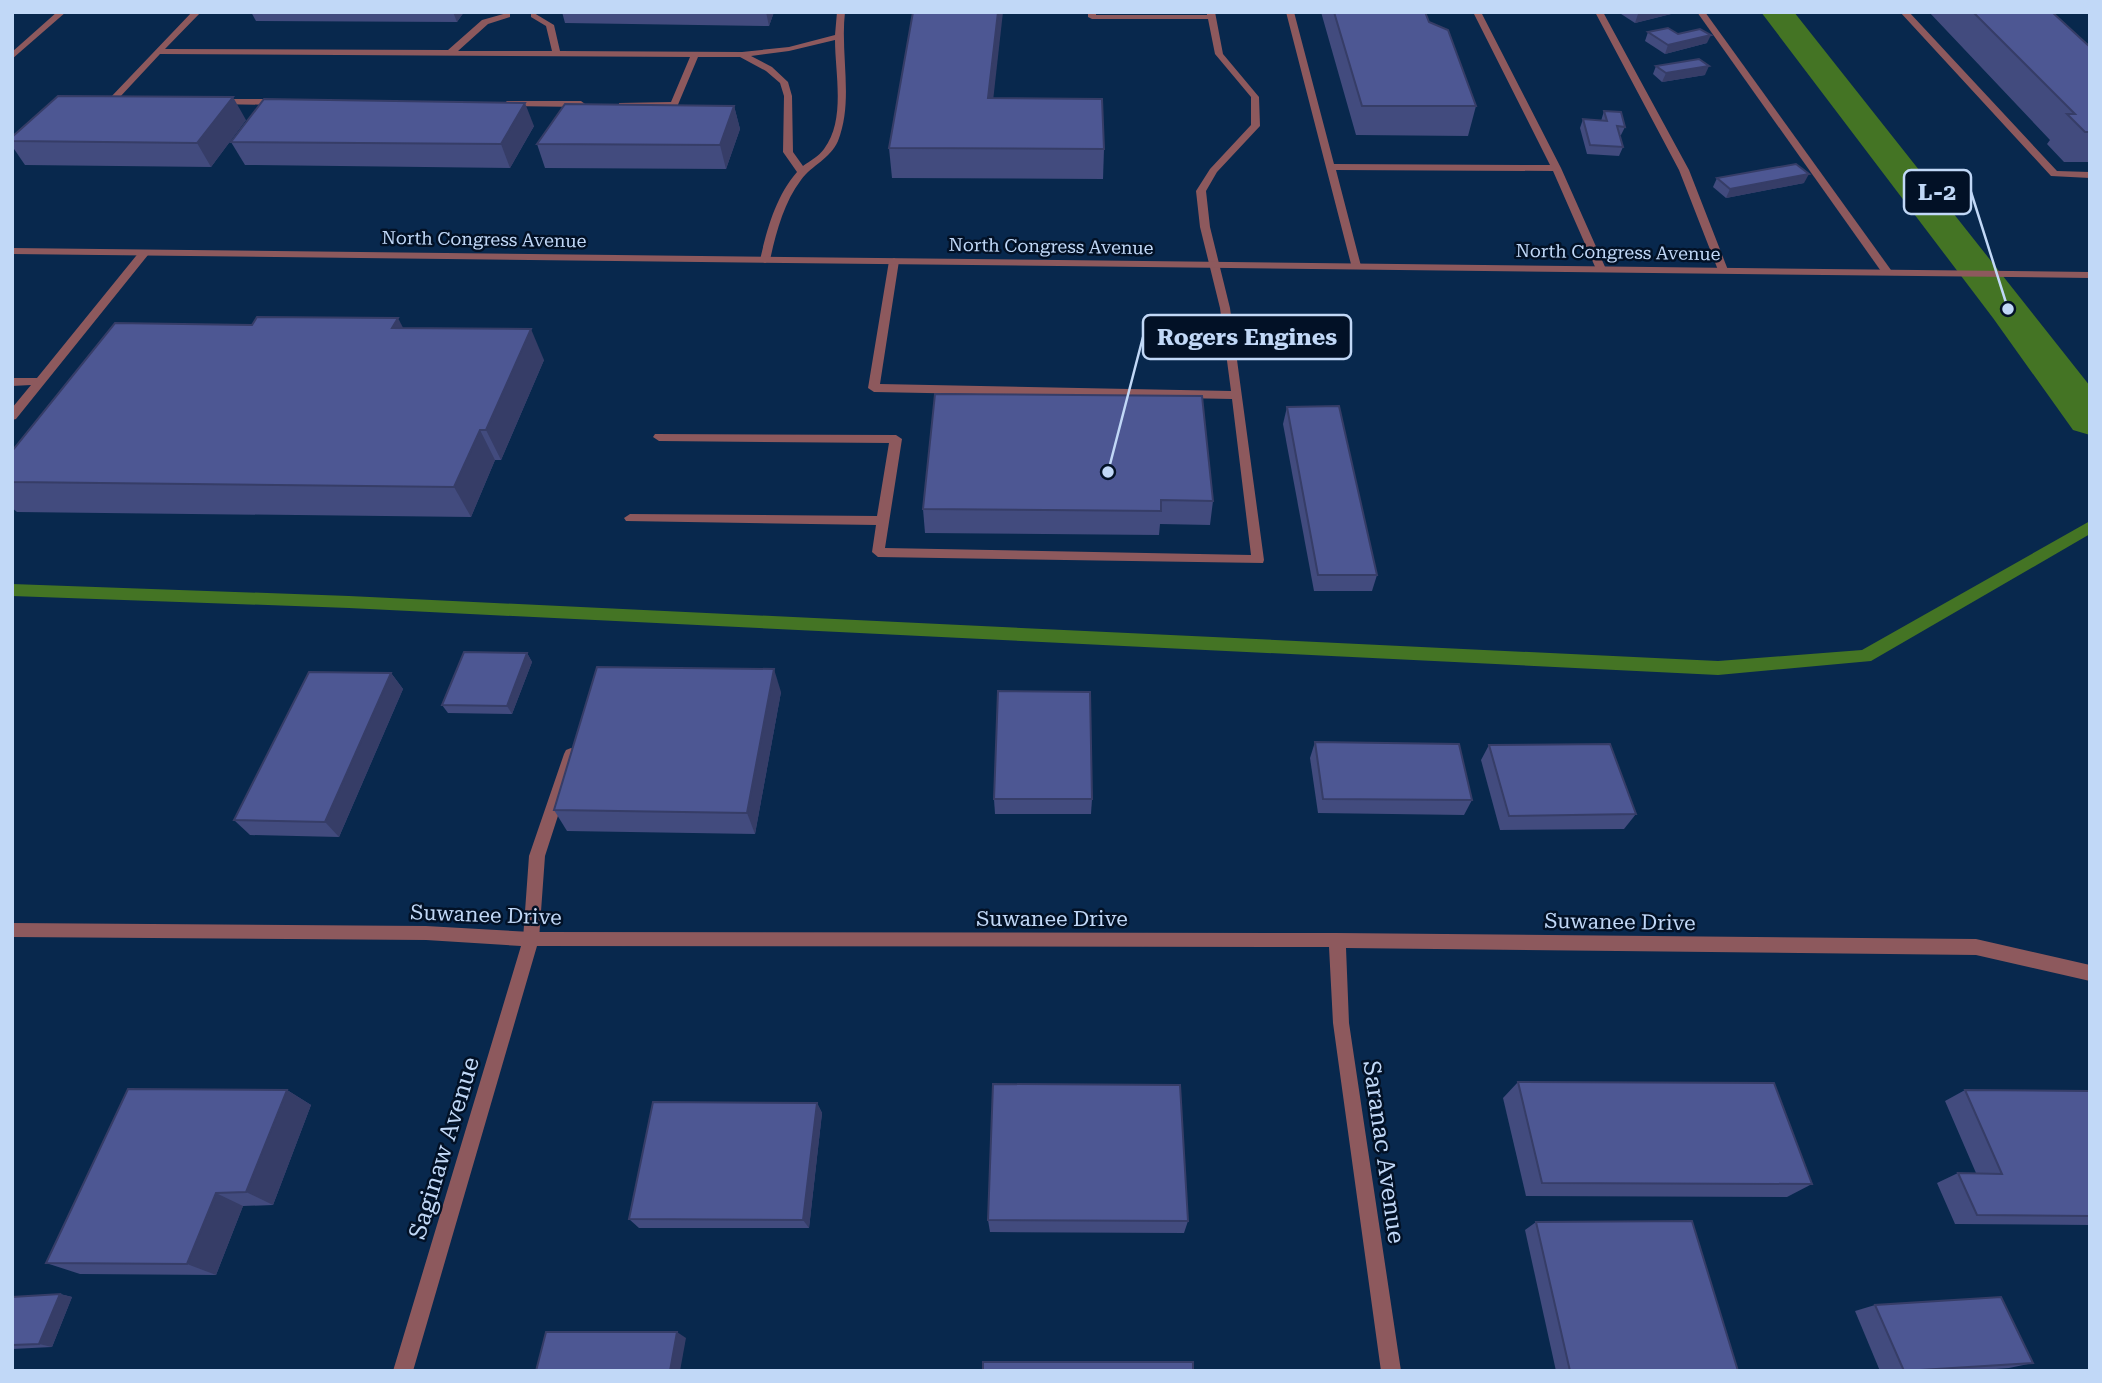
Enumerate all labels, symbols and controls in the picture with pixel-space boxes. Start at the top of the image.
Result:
callout: L-2 [1904,170,1971,214]
text: L-2 [1918,179,1956,206]
street label: North Congress Avenue [381,227,587,251]
street label: North Congress Avenue [948,234,1154,258]
street label: North Congress Avenue [1515,240,1721,264]
callout: Rogers Engines [1143,315,1351,359]
text: Rogers Engines [1157,324,1337,351]
street label: Suwanee Drive [410,900,562,930]
street label: Suwanee Drive [976,907,1128,931]
street label: Suwanee Drive [1544,909,1696,935]
street label: Saginaw Avenue [403,1053,485,1243]
street label: Saranac Avenue [1357,1059,1411,1245]

